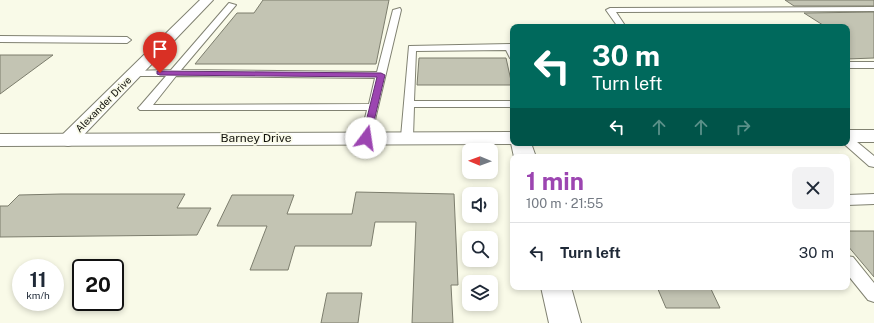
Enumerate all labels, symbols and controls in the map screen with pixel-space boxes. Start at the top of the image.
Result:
pin [143,32,177,73]
icon: arrive [149,38,171,60]
text: 30 m [592,39,660,72]
icon: left [526,40,578,92]
street label: Alexander Drive [73,73,134,134]
text: Turn left [592,73,662,94]
icon: left [606,116,628,138]
icon: ahead [648,116,670,138]
icon: ahead [690,116,712,138]
icon: right [732,116,754,138]
position arrow [345,117,387,159]
street label: Barney Drive [220,131,292,145]
north arrow [462,143,498,179]
map controls [462,143,498,311]
text: 1 min [526,167,584,195]
button: close [792,167,834,209]
button: sound [462,187,498,223]
text: 100 m · 21:55 [526,196,603,211]
button: search [462,231,498,267]
icon: left [526,242,548,264]
text: Turn left [560,244,621,261]
text: 30 m [799,244,834,261]
speed limit sign: 20 [72,259,124,311]
text: 11 [29,268,47,292]
button: layers [462,275,498,311]
text: km/h [26,289,50,301]

